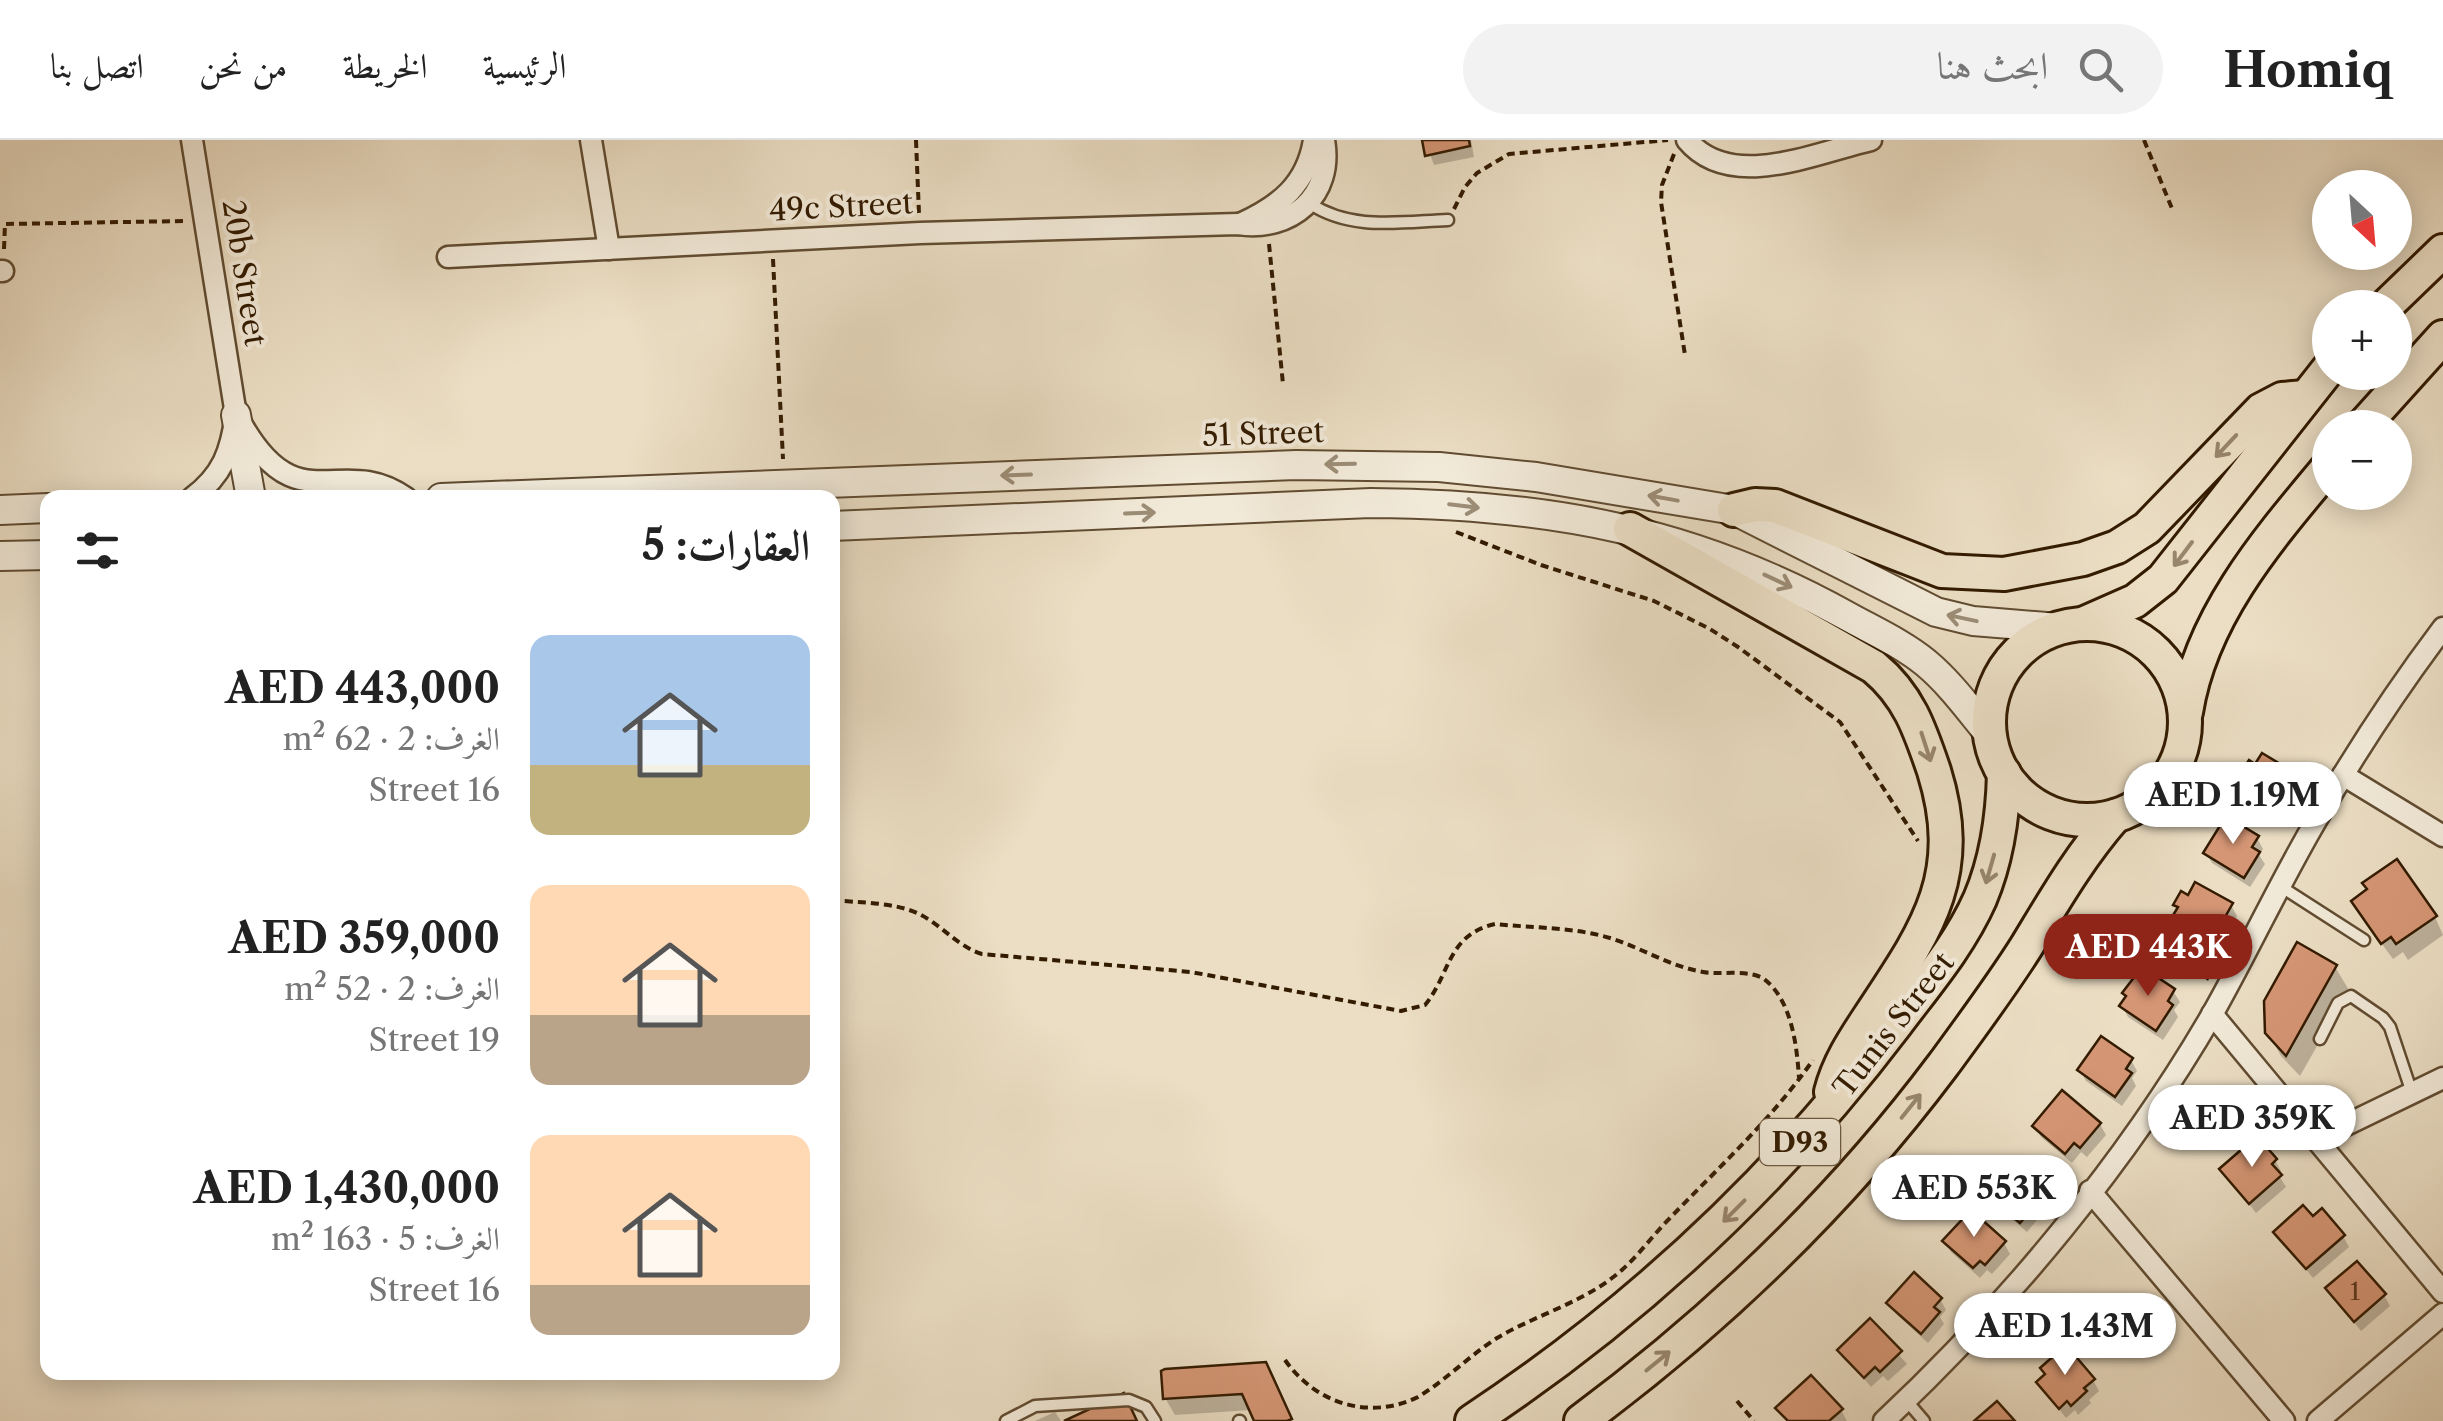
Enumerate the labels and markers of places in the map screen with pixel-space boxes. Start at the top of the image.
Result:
pin: AED 1.19M [2119,762,2347,847]
pin: AED 443K [2045,914,2251,999]
pin: AED 359K [2149,1085,2355,1170]
pin: AED 553K [1871,1155,2077,1240]
pin: AED 1.43M [1951,1293,2179,1378]

